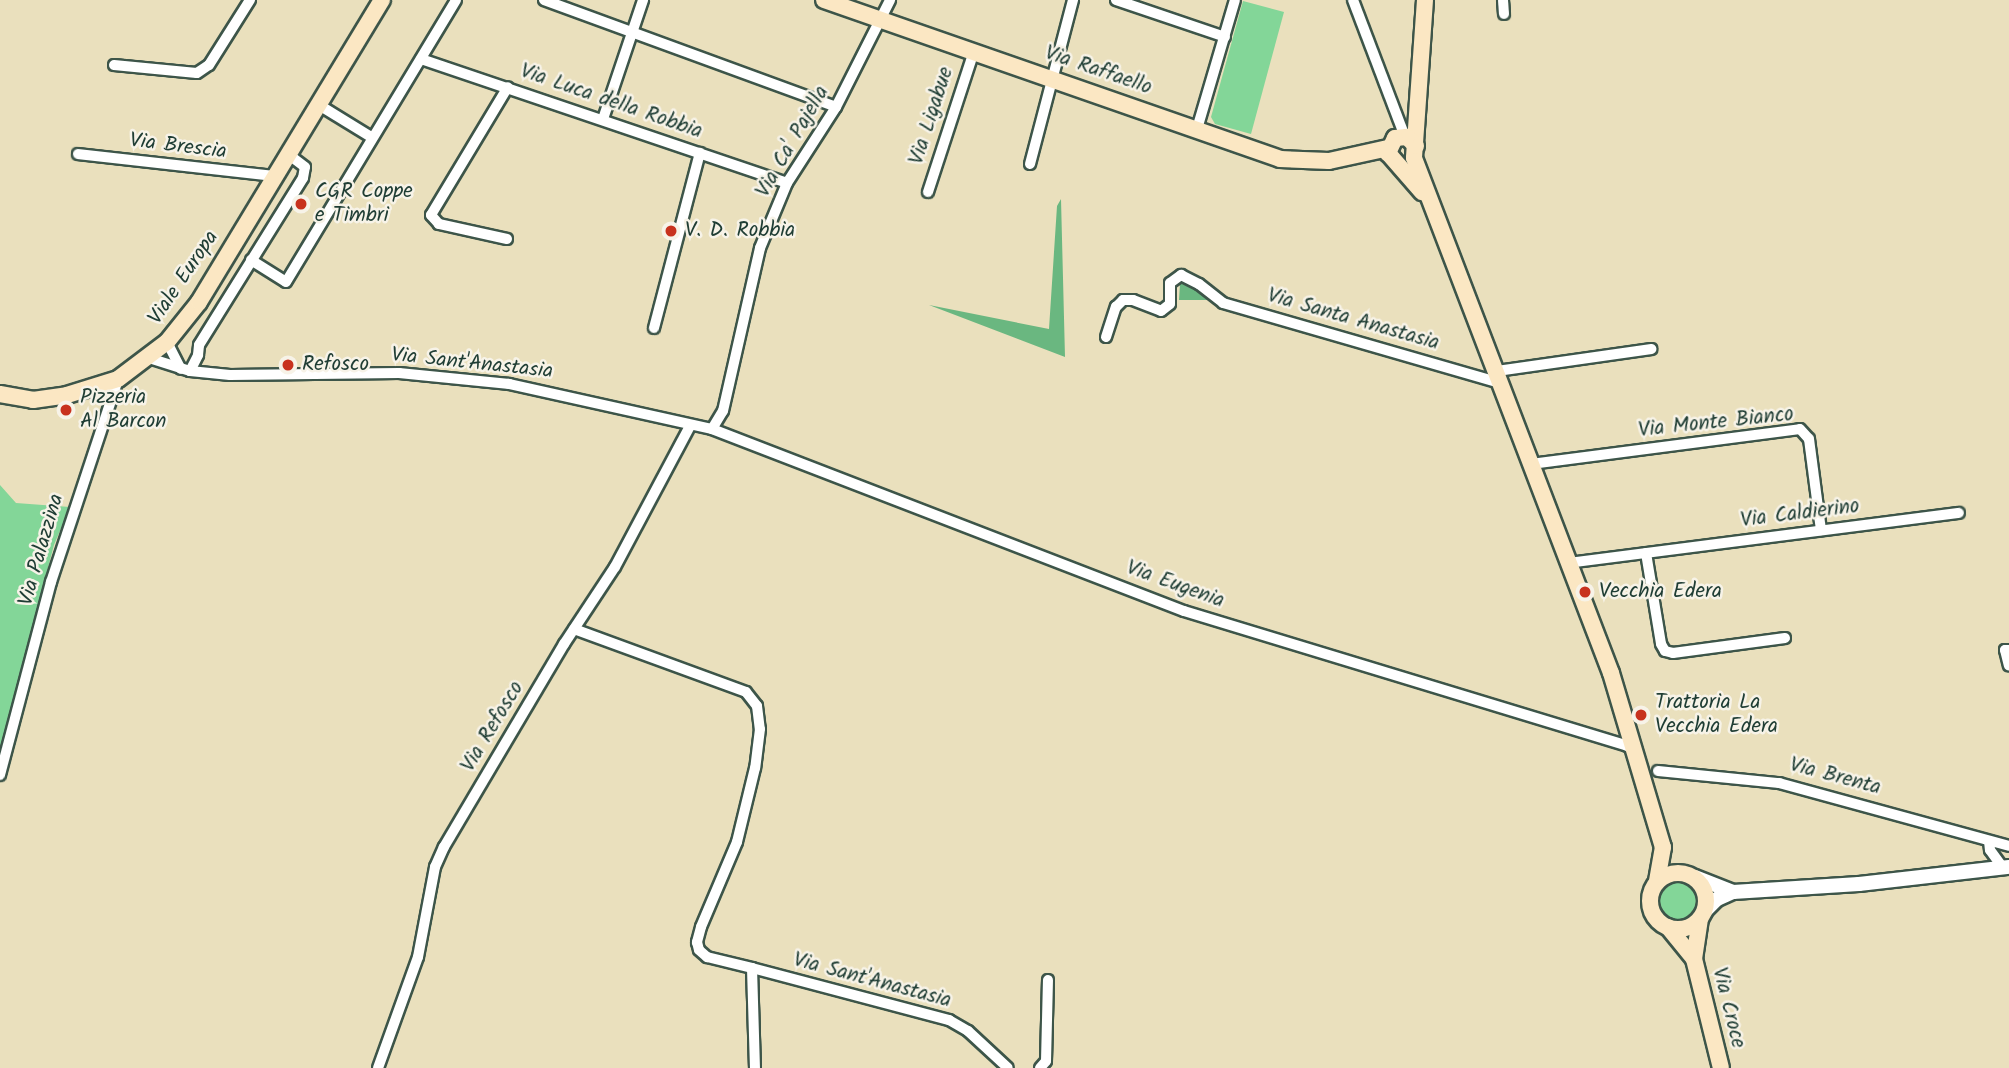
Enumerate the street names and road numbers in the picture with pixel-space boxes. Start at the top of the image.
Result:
street label: Via Raffaello [1041,41,1155,101]
street label: Via Luca della Robbia [517,59,705,145]
street label: Via Ligabue [904,64,960,168]
street label: Via Ca' Pajella [751,82,835,202]
street label: Via Brescia [128,129,228,165]
street label: Viale Europa [143,226,225,330]
street label: Via Santa Anastasia [1264,283,1442,357]
street label: Via Sant'Anastasia [390,343,554,385]
street label: Via Monte Bianco [1637,402,1795,444]
street label: Via Palazzina [14,491,70,609]
street label: Via Caldierino [1739,494,1861,534]
street label: Via Eugenia [1123,556,1227,614]
street label: Via Refosco [456,677,530,777]
street label: Via Brenta [1787,753,1883,801]
street label: Via Sant'Anastasia [790,948,954,1014]
street label: Via Croce [1706,965,1750,1051]

